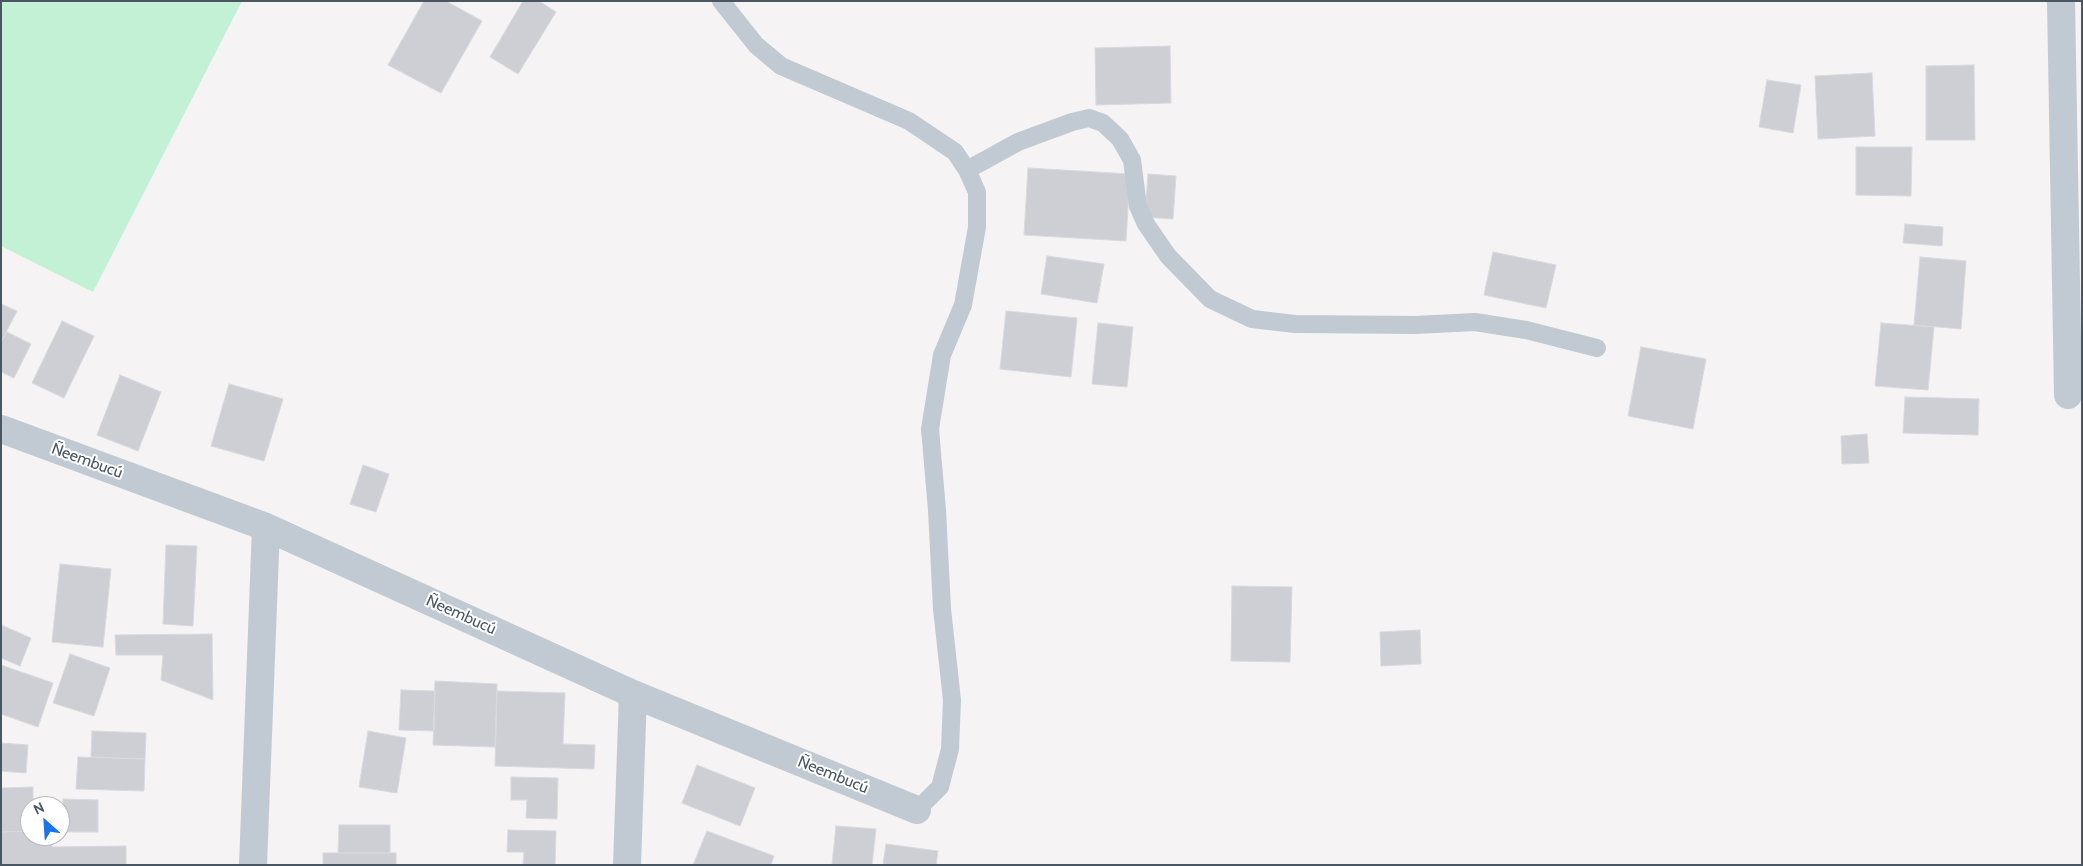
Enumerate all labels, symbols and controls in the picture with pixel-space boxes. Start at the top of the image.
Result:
street label: Ñeembucú [49,439,125,483]
street label: Ñeembucú [423,591,499,639]
street label: Ñeembucú [795,752,871,798]
north arrow [20,796,70,846]
text: N [30,798,47,819]

